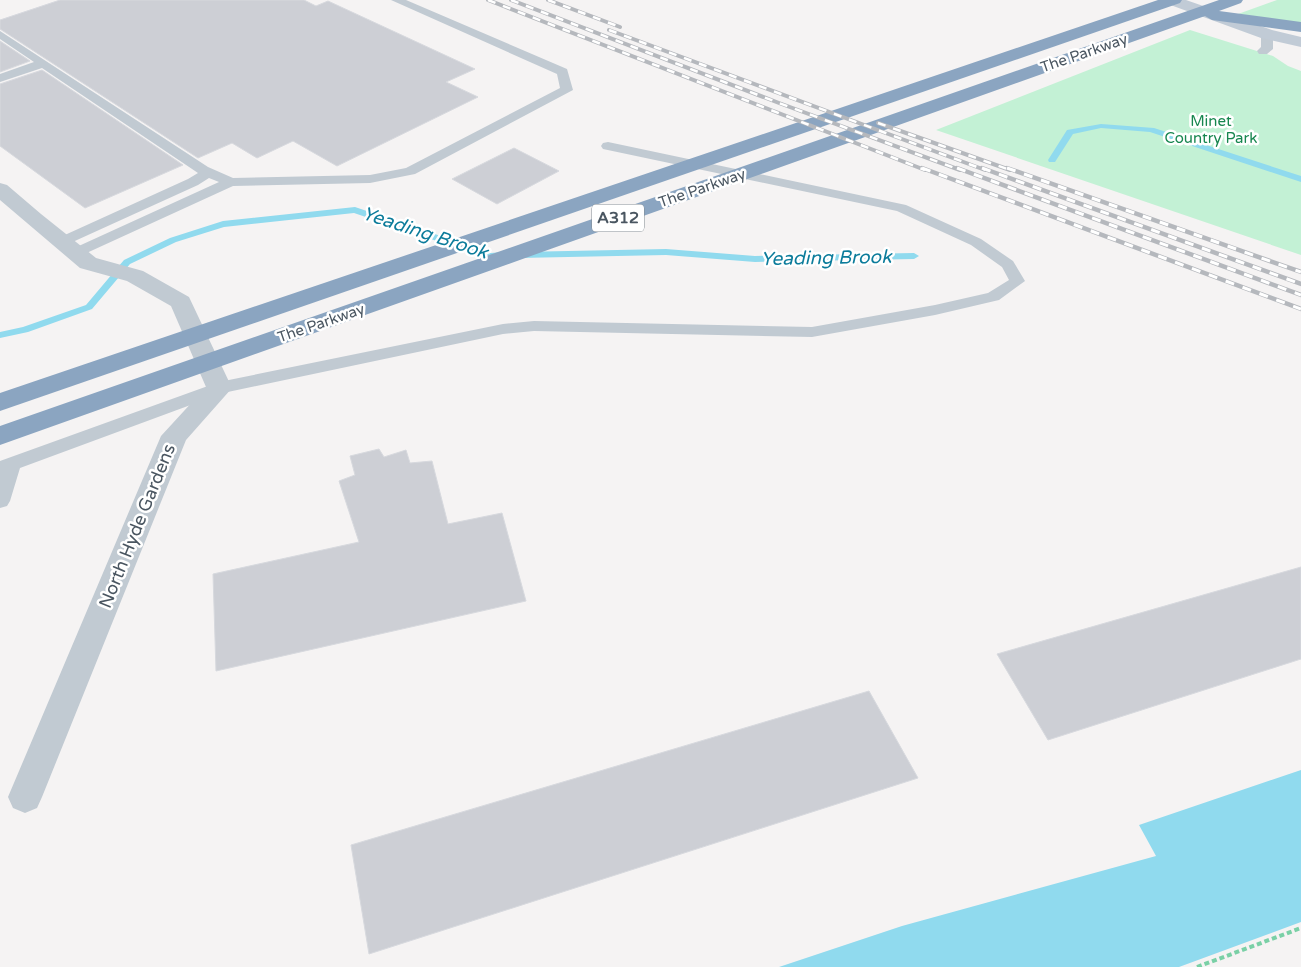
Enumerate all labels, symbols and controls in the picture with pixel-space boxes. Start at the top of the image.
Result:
street label: The Parkway [1038,30,1130,76]
park label: Minet Country Park [1165,112,1257,147]
street label: The Parkway [656,165,748,211]
water label: Yeading Brook [359,202,492,264]
road number: A312 [592,204,644,232]
water label: Yeading Brook [760,246,893,270]
street label: The Parkway [275,300,367,346]
street label: North Hyde Gardens [94,441,180,611]

